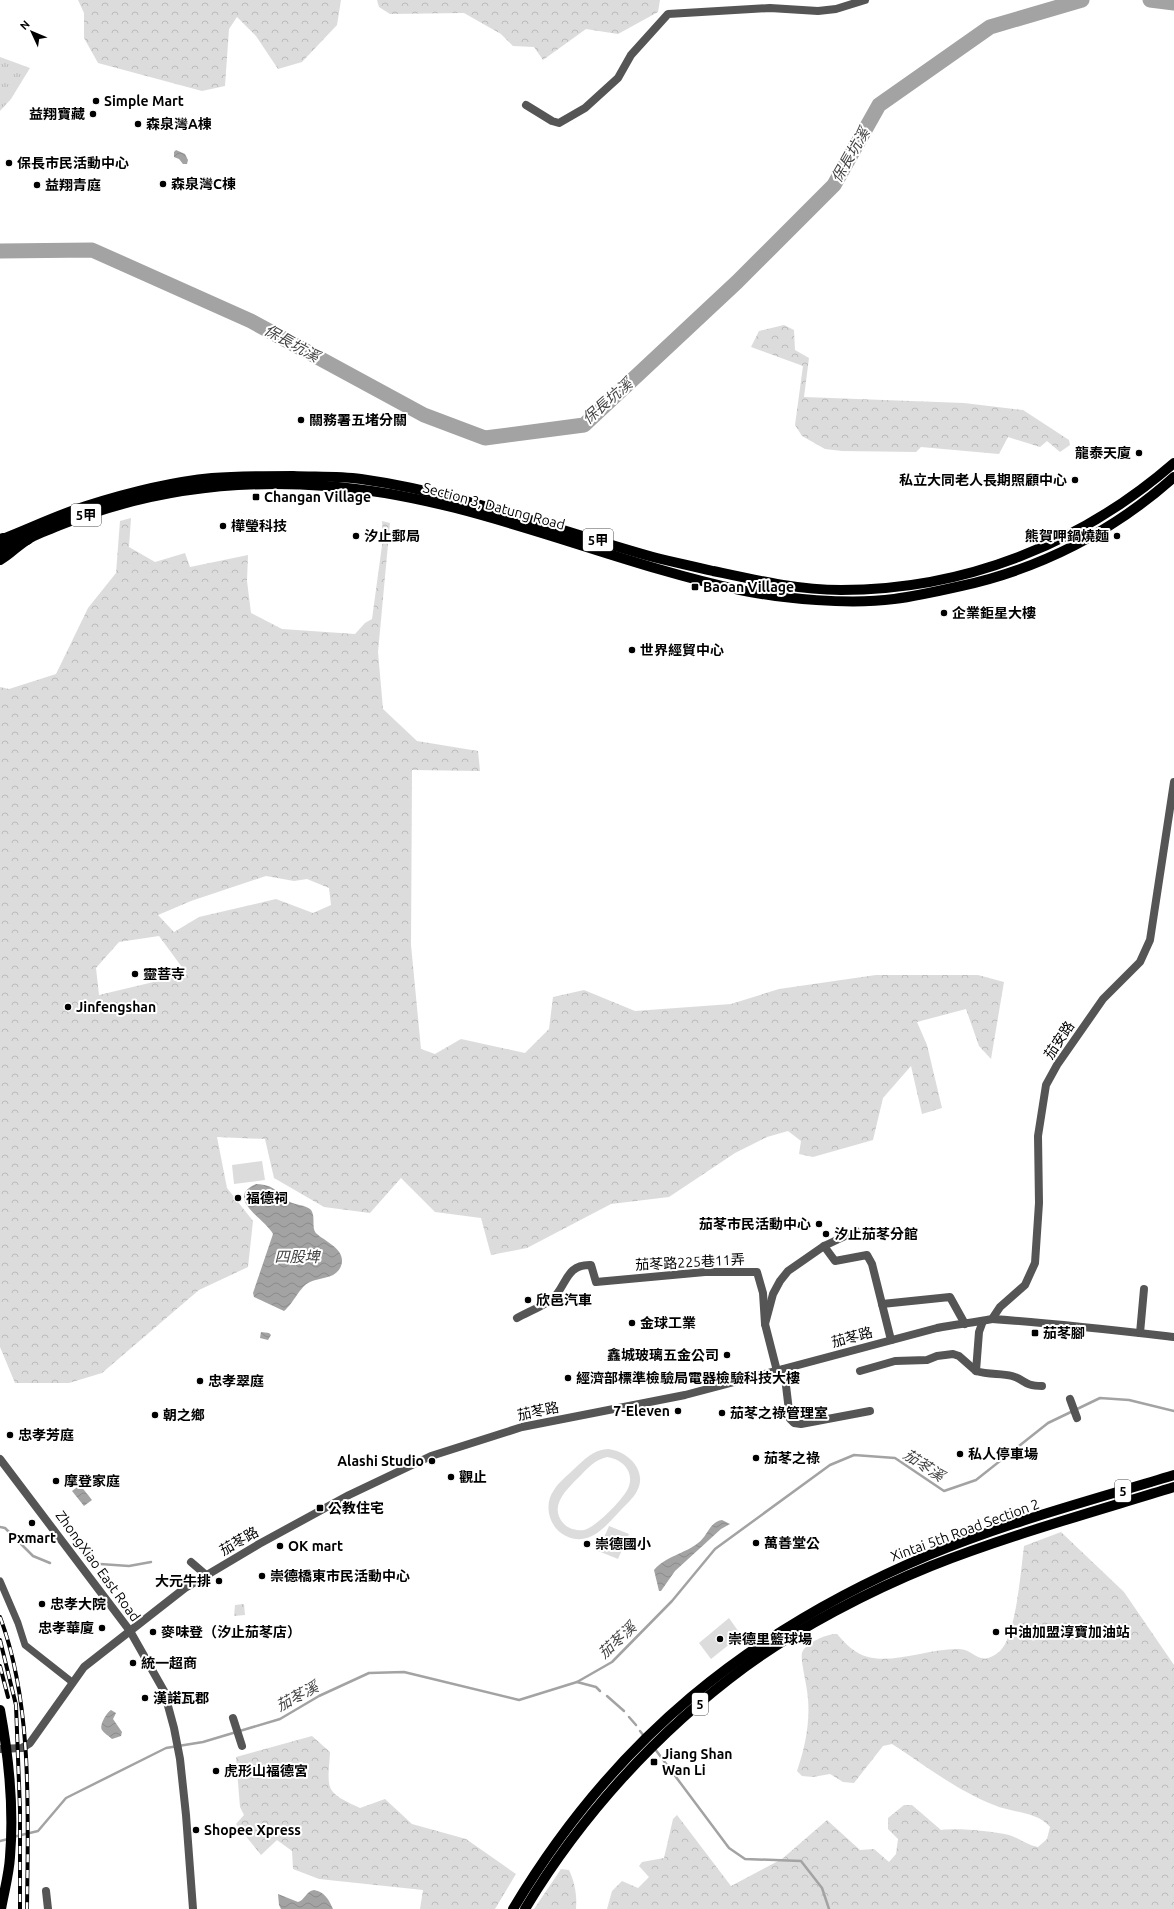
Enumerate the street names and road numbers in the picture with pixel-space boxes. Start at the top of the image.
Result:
street label: Section 3, Datung Road [421,479,567,533]
road number: 5甲 [71,504,101,526]
road number: 5甲 [583,529,613,551]
street label: 茄安路 [1041,1018,1077,1062]
street label: 茄苳路225巷11弄 [635,1251,745,1273]
street label: 茄苳路 [830,1324,874,1350]
street label: 茄苳路 [516,1399,560,1423]
road number: 5 [1115,1480,1131,1502]
street label: Xintai 5th Road Section 2 [888,1496,1042,1564]
street label: ZhongXiao East Road [52,1508,144,1624]
street label: 茄苳路 [217,1524,261,1558]
road number: 5 [692,1693,708,1715]

